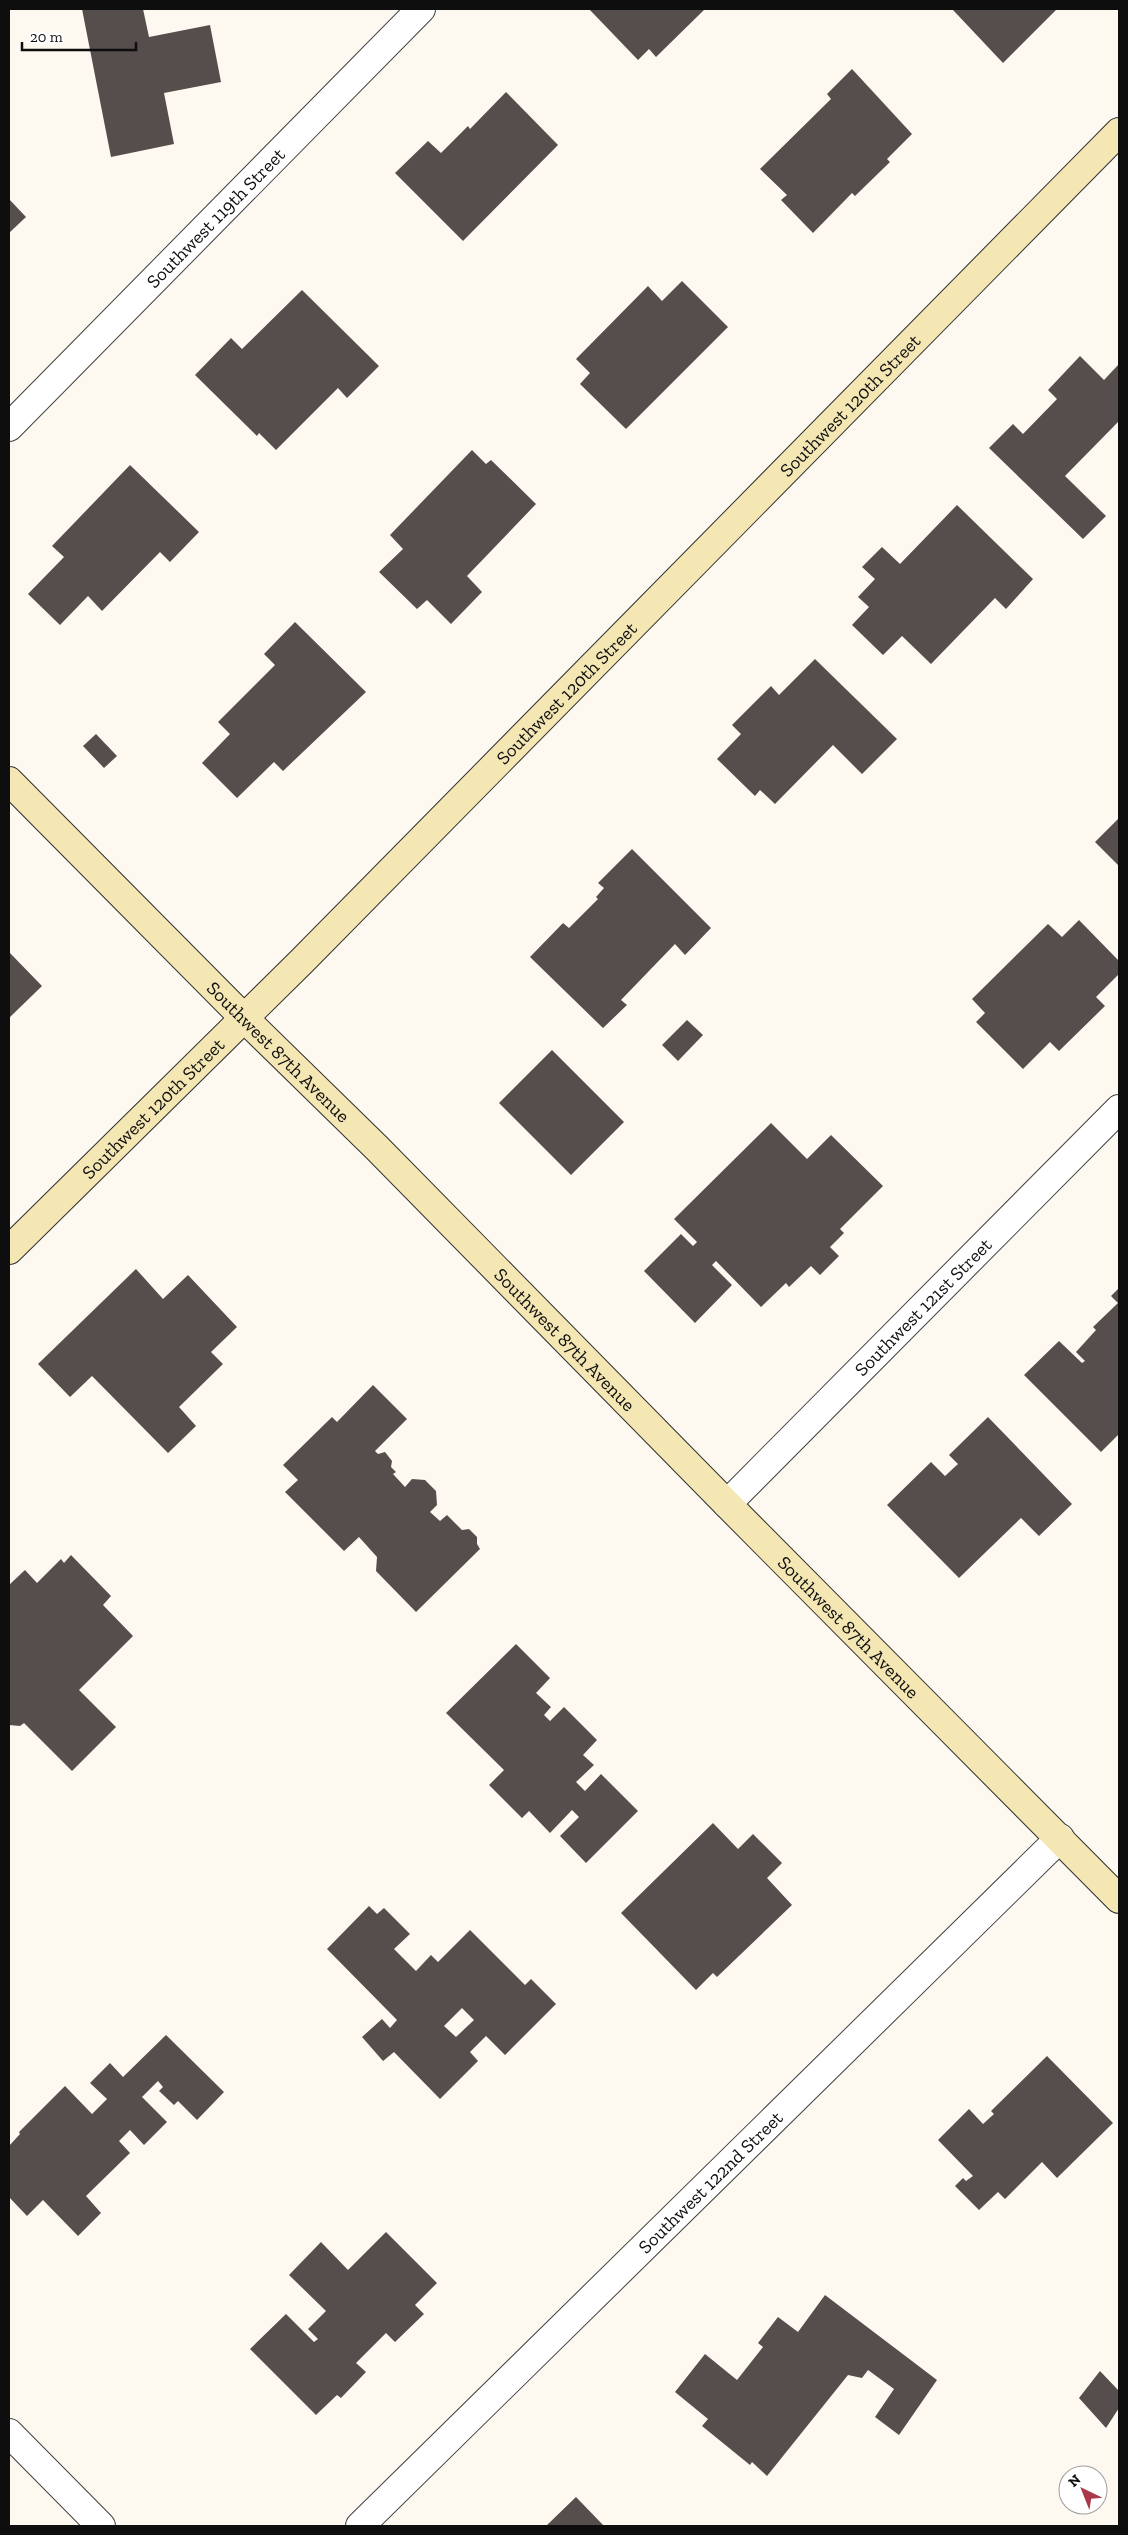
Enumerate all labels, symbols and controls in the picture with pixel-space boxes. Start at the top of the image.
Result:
scale bar [22,20,136,52]
text: 20 m [30,28,63,46]
street label: Southwest 119th Street [141,143,289,293]
street label: Southwest 120th Street [775,329,925,481]
street label: Southwest 120th Street [491,617,641,769]
street label: Southwest 87th Avenue [202,976,355,1127]
street label: Southwest 120th Street [77,1033,229,1183]
street label: Southwest 121st Street [849,1233,996,1381]
street label: Southwest 87th Avenue [490,1263,640,1416]
street label: Southwest 87th Avenue [773,1551,925,1703]
street label: Southwest 122nd Street [633,2106,787,2258]
north arrow [1058,2465,1108,2515]
text: N [1065,2471,1084,2491]

